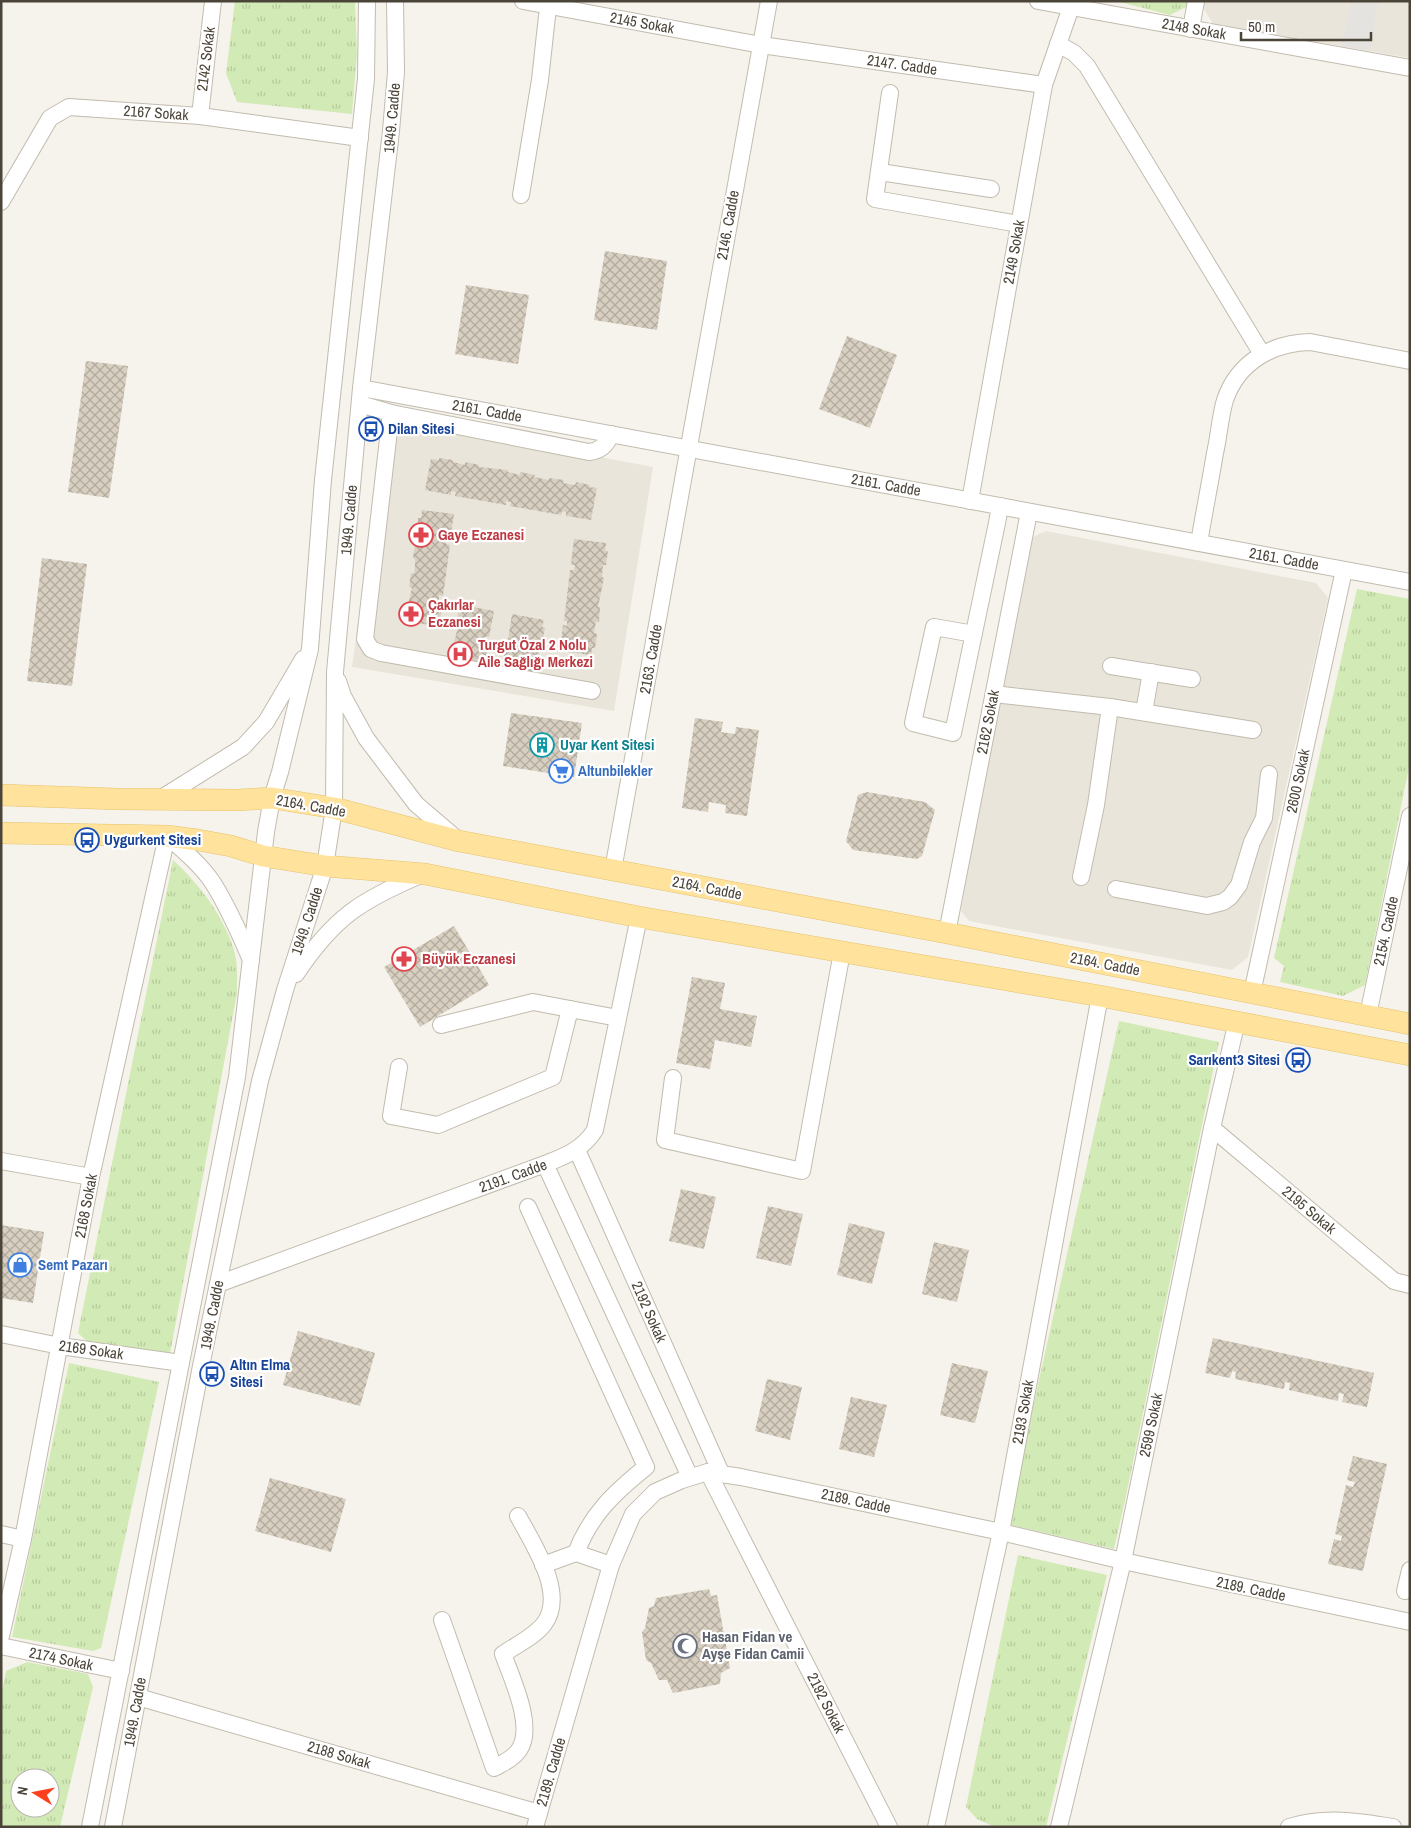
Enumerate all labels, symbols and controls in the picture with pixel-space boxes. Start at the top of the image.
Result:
street label: 2145 Sokak [608,7,677,39]
scale bar [1241,10,1371,42]
street label: 2148 Sokak [1160,13,1229,45]
text: 50 m [1248,16,1275,37]
street label: 2142 Sokak [191,25,220,92]
street label: 2147. Cadde [866,49,939,80]
street label: 1949. Cadde [378,82,405,154]
street label: 2167 Sokak [123,100,190,125]
street label: 2146. Cadde [711,188,744,261]
street label: 2149 Sokak [998,217,1030,286]
street label: 2161. Cadde [451,394,524,427]
bus stop icon: Dilan Sitesi [358,416,384,442]
place label: Dilan Sitesi [388,418,454,439]
street label: 2161. Cadde [850,468,923,501]
street label: 1949. Cadde [335,484,362,556]
pharmacy icon: Gaye Eczanesi [408,522,434,548]
place label: Gaye Eczanesi [438,524,524,545]
street label: 2161. Cadde [1248,542,1321,575]
place label: Çakırlar Eczanesi [428,594,481,632]
pharmacy icon: Çakırlar Eczanesi [398,601,424,627]
street label: 2163. Cadde [634,622,667,695]
place label: Turgut Özal 2 Nolu Aile Sağlığı Merkezi [478,634,593,672]
hospital icon: Turgut Özal 2 Nolu Aile Sağlığı Merkezi [447,641,473,667]
street label: 2162 Sokak [971,687,1004,756]
building icon: Uyar Kent Sitesi [529,732,555,758]
place label: Uyar Kent Sitesi [560,734,654,755]
street label: 2600 Sokak [1280,746,1315,815]
supermarket icon: Altunbilekler [548,758,574,784]
place label: Altunbilekler [578,760,653,781]
street label: 2164. Cadde [275,789,348,822]
bus stop icon: Uygurkent Sitesi [74,827,100,853]
place label: Uygurkent Sitesi [104,829,201,850]
street label: 2164. Cadde [671,870,744,905]
street label: 1949. Cadde [286,884,327,958]
street label: 2154. Cadde [1368,894,1403,968]
pharmacy icon: Büyük Eczanesi [391,946,417,972]
street label: 2164. Cadde [1069,946,1142,981]
place label: Büyük Eczanesi [422,948,516,969]
bus stop icon: Sarıkent3 Sitesi [1285,1047,1311,1073]
place label: Sarıkent3 Sitesi [1188,1049,1280,1070]
street label: 2191. Cadde [476,1154,550,1197]
street label: 2168 Sokak [69,1171,102,1240]
street label: 2195 Sokak [1278,1181,1342,1239]
shop icon: Semt Pazarı [7,1252,33,1278]
place label: Semt Pazarı [38,1254,108,1275]
street label: 1949. Cadde [194,1278,229,1351]
street label: 2192 Sokak [627,1278,673,1347]
street label: 2169 Sokak [57,1335,126,1365]
place label: Altın Elma Sitesi [230,1354,290,1392]
bus stop icon: Altın Elma Sitesi [199,1361,225,1387]
street label: 2193 Sokak [1007,1377,1039,1446]
street label: 2599 Sokak [1133,1390,1168,1459]
street label: 2189. Cadde [819,1483,893,1518]
street label: 2189. Cadde [1214,1571,1288,1606]
place label: Hasan Fidan ve Ayşe Fidan Camii [702,1626,804,1664]
mosque icon: Hasan Fidan ve Ayşe Fidan Camii [672,1633,698,1659]
street label: 2174 Sokak [27,1641,96,1676]
street label: 2192 Sokak [802,1669,851,1737]
street label: 1949. Cadde [118,1675,151,1748]
street label: 2188 Sokak [305,1735,374,1774]
street label: 2189. Cadde [531,1735,570,1809]
north arrow [10,1768,60,1818]
text: N [13,1785,32,1796]

